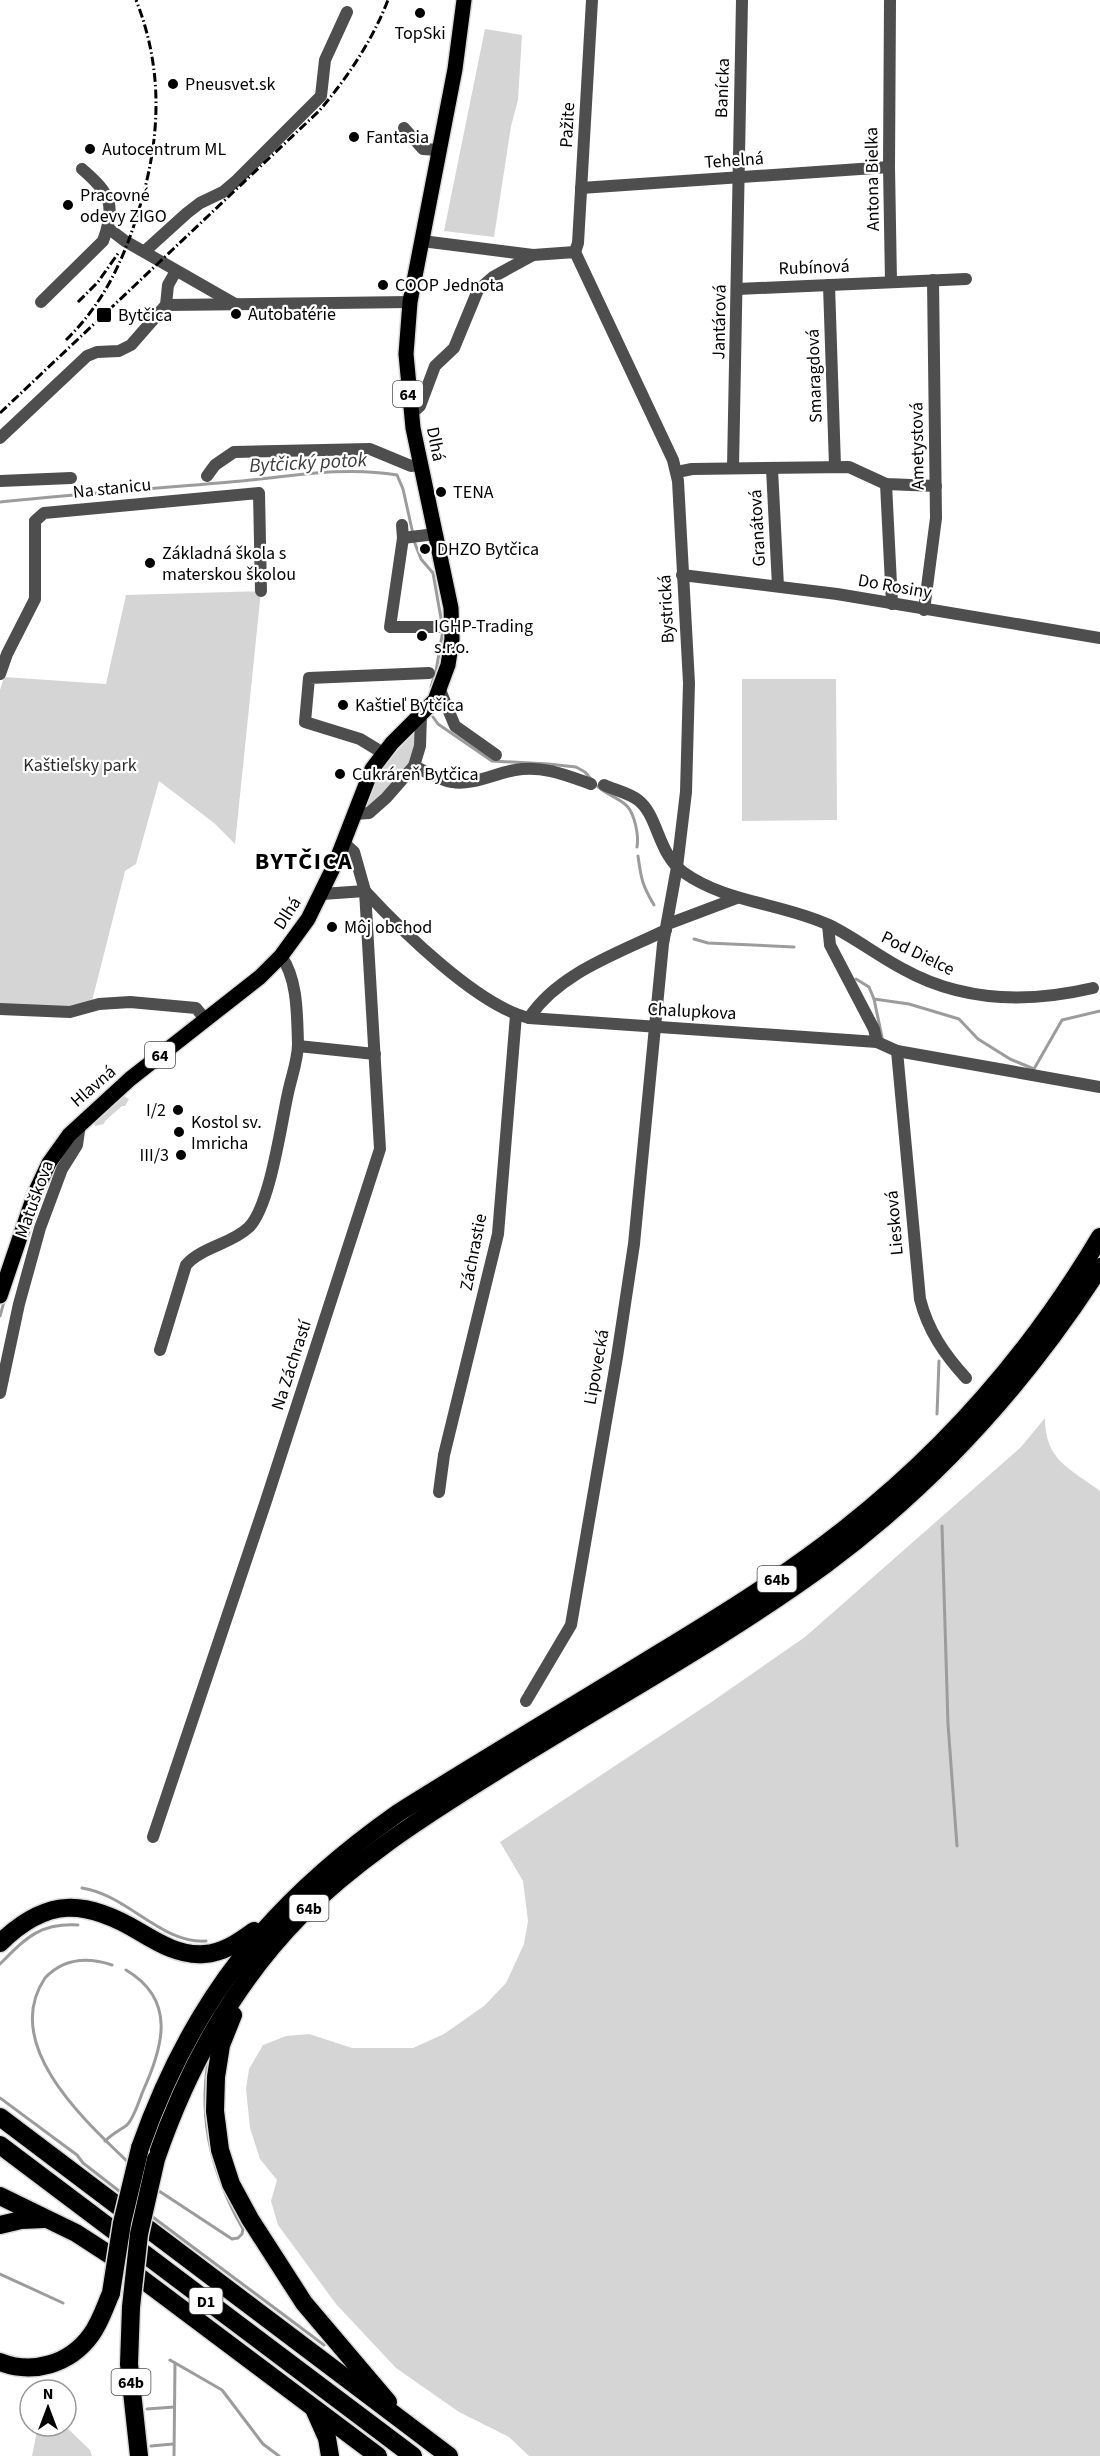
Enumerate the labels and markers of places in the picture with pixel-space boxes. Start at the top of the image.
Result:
marker: TopSki [413,6,427,20]
place label: TopSki [394,21,446,46]
place label: Pneusvet.sk [185,72,276,97]
marker: Pneusvet.sk [166,77,180,91]
place label: Fantasia [366,125,429,150]
marker: Fantasia [347,130,361,144]
place label: Autocentrum ML [102,137,226,162]
marker: Autocentrum ML [83,142,97,156]
place label: Pracovné odevy ZIGO [80,183,167,229]
marker: Pracovné odevy ZIGO [61,198,75,212]
place label: COOP Jednota [395,273,504,298]
marker: COOP Jednota [376,278,390,292]
place label: Autobatérie [248,302,336,327]
place label: Bytčica [118,303,172,328]
marker: Bytčica [95,306,113,324]
marker: Autobatérie [229,307,243,321]
place label: TENA [453,480,494,505]
marker: TENA [434,485,448,499]
place label: DHZO Bytčica [437,537,539,562]
place label: Základná škola s materskou školou [162,541,296,587]
marker: DHZO Bytčica [418,542,432,556]
marker: Základná škola s materskou školou [143,556,157,570]
place label: IGHP-Trading s.r.o. [434,614,533,660]
marker: IGHP-Trading s.r.o. [415,629,429,643]
place label: Kaštieľ Bytčica [355,693,464,718]
marker: Kaštieľ Bytčica [336,698,350,712]
place label: Cukráreň Bytčica [352,762,478,787]
marker: Cukráreň Bytčica [333,767,347,781]
place label: Môj obchod [344,915,432,940]
marker: Môj obchod [325,920,339,934]
place label: I/2 [146,1098,166,1123]
marker: I/2 [171,1103,185,1117]
place label: Kostol sv. Imricha [191,1110,262,1156]
marker: Kostol sv. Imricha [172,1125,186,1139]
place label: III/3 [140,1143,169,1168]
marker: III/3 [174,1148,188,1162]

